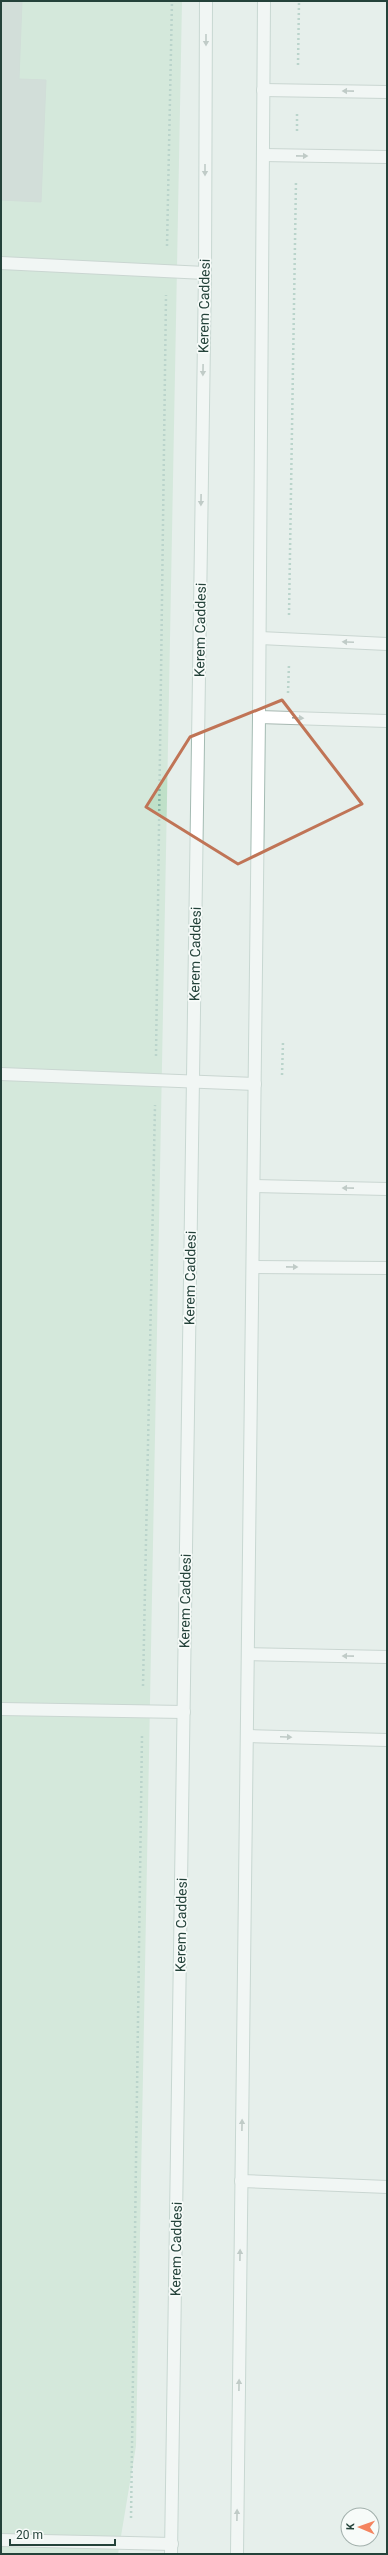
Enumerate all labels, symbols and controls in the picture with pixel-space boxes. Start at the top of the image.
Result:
one-way arrow [203,34,209,47]
one-way arrow [342,88,354,95]
one-way arrow [296,153,309,159]
one-way arrow [202,164,208,177]
street label: Kerem Caddesi [195,259,213,353]
one-way arrow [200,364,206,377]
one-way arrow [198,494,205,506]
street label: Kerem Caddesi [191,583,209,677]
one-way arrow [342,639,354,646]
one-way arrow [292,715,305,721]
street label: Kerem Caddesi [186,907,204,1001]
one-way arrow [342,1185,354,1192]
street label: Kerem Caddesi [181,1231,199,1325]
one-way arrow [286,1264,299,1270]
street label: Kerem Caddesi [176,1554,194,1648]
one-way arrow [341,1653,354,1659]
one-way arrow [280,1734,293,1740]
street label: Kerem Caddesi [172,1878,190,1972]
one-way arrow [239,2118,245,2131]
street label: Kerem Caddesi [167,2202,185,2296]
one-way arrow [237,2248,243,2261]
one-way arrow [236,2378,242,2391]
north arrow [340,2507,380,2547]
one-way arrow [234,2508,240,2521]
scale bar [10,2521,115,2547]
text: K [344,2522,357,2530]
text: 20 m [16,2528,43,2542]

